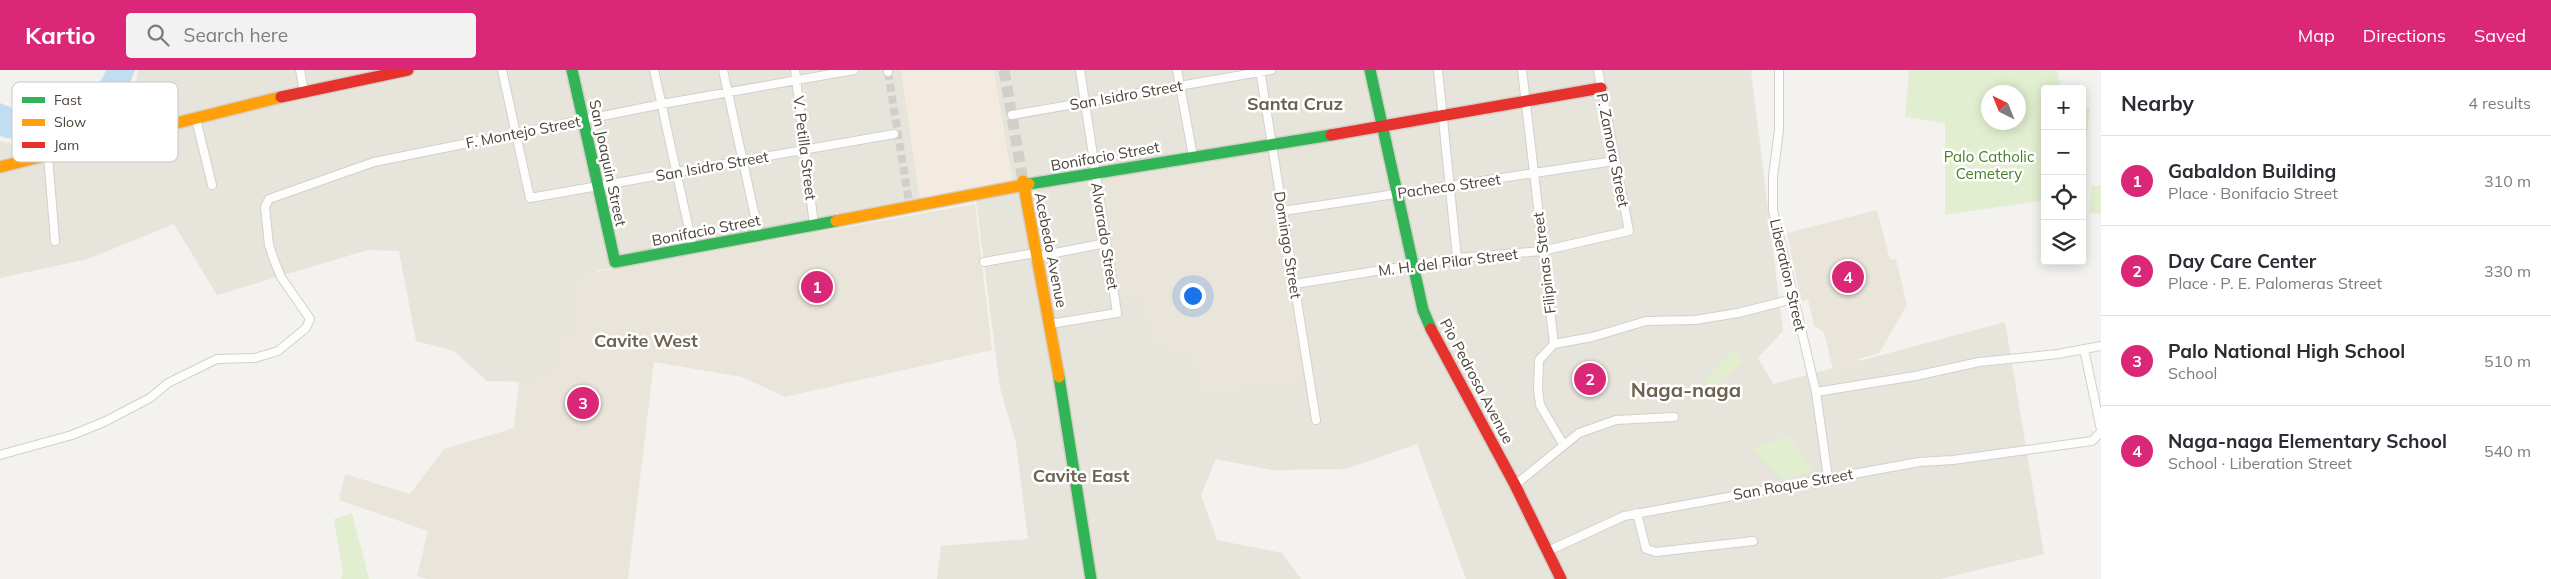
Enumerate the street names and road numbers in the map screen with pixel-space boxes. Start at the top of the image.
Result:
street label: San Isidro Street [1068,76,1184,114]
street label: P. Zamora Street [1593,91,1633,209]
street label: V. Petilla Street [789,95,821,201]
street label: San Joaquin Street [585,98,631,228]
street label: F. Montejo Street [464,112,582,152]
street label: Bonifacio Street [1049,137,1161,175]
street label: San Isidro Street [654,147,770,185]
street label: Pacheco Street [1396,169,1502,203]
street label: Alvarado Street [1087,181,1123,291]
street label: Domingo Street [1270,190,1306,300]
street label: Acebedo Avenue [1030,191,1072,309]
street label: Bonifacio Street [650,210,762,250]
street label: Filipinas Street [1528,211,1560,315]
street label: Liberation Street [1766,217,1810,333]
street label: M. H. del Pilar Street [1377,244,1519,280]
street label: Pio Pedrosa Avenue [1436,315,1518,447]
street label: San Roque Street [1732,464,1854,504]

